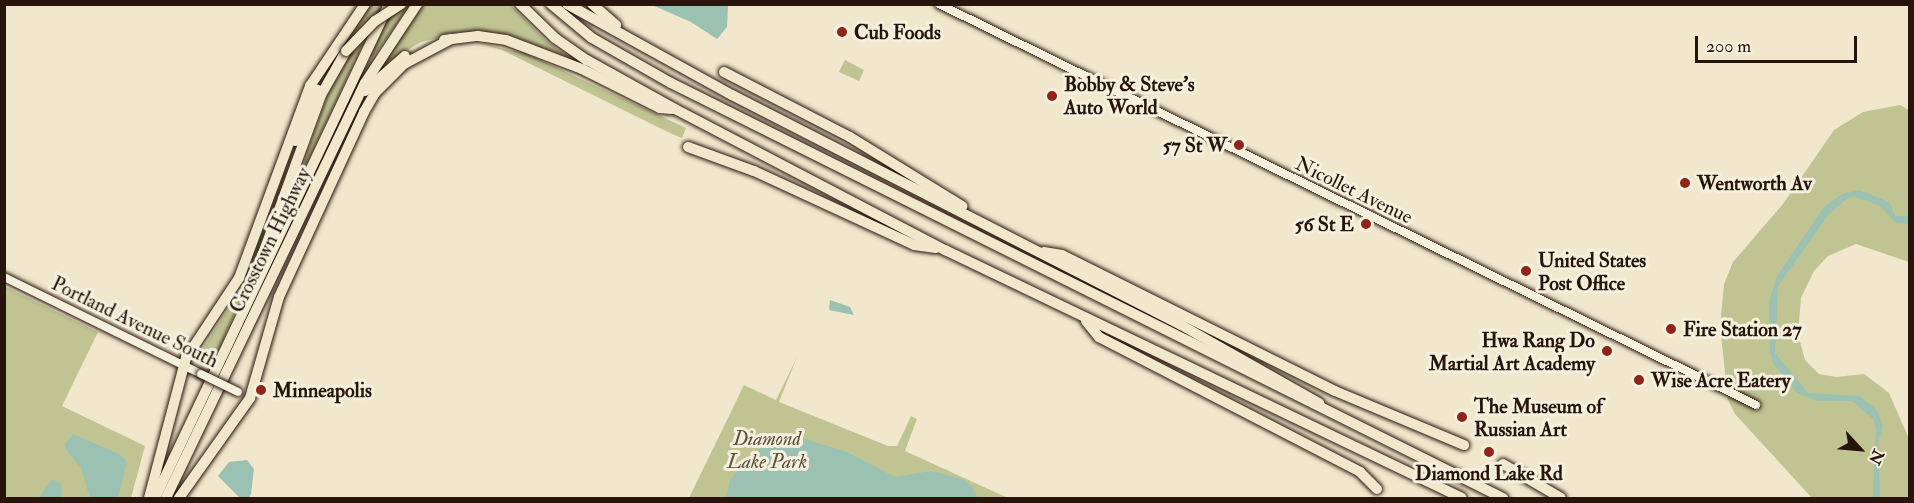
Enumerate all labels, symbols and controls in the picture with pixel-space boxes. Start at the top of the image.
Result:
place label: Cub Foods [854,20,941,44]
scale bar [1698,24,1860,62]
marker: Cub Foods [835,25,849,39]
text: 200 m [1706,35,1751,58]
place label: Bobby & Steve's Auto World [1064,72,1195,119]
marker: Bobby & Steve's Auto World [1045,89,1059,103]
place label: 57 St W [1163,133,1227,157]
marker: 57 St W [1232,138,1246,152]
street label: Nicollet Avenue [1291,151,1417,229]
street label: Crosstown Highway [224,163,316,317]
place label: Wentworth Av [1697,171,1812,195]
marker: Wentworth Av [1678,176,1692,190]
place label: 56 St E [1295,212,1354,236]
marker: 56 St E [1359,217,1373,231]
place label: United States Post Office [1538,248,1646,295]
marker: United States Post Office [1519,264,1533,278]
street label: Portland Avenue South [48,271,222,373]
place label: Fire Station 27 [1683,317,1802,341]
marker: Fire Station 27 [1664,322,1678,336]
place label: Hwa Rang Do Martial Art Academy [1429,328,1595,375]
marker: Hwa Rang Do Martial Art Academy [1600,344,1614,358]
place label: Wise Acre Eatery [1651,368,1791,392]
marker: Wise Acre Eatery [1632,373,1646,387]
place label: Minneapolis [273,378,372,402]
marker: Minneapolis [254,383,268,397]
place label: The Museum of Russian Art [1474,394,1603,441]
marker: The Museum of Russian Art [1455,410,1469,424]
north arrow [1830,419,1890,479]
park label: Diamond Lake Park [727,426,807,473]
marker: Diamond Lake Rd [1482,445,1496,459]
text: N [1864,446,1888,468]
place label: Diamond Lake Rd [1415,461,1563,485]

